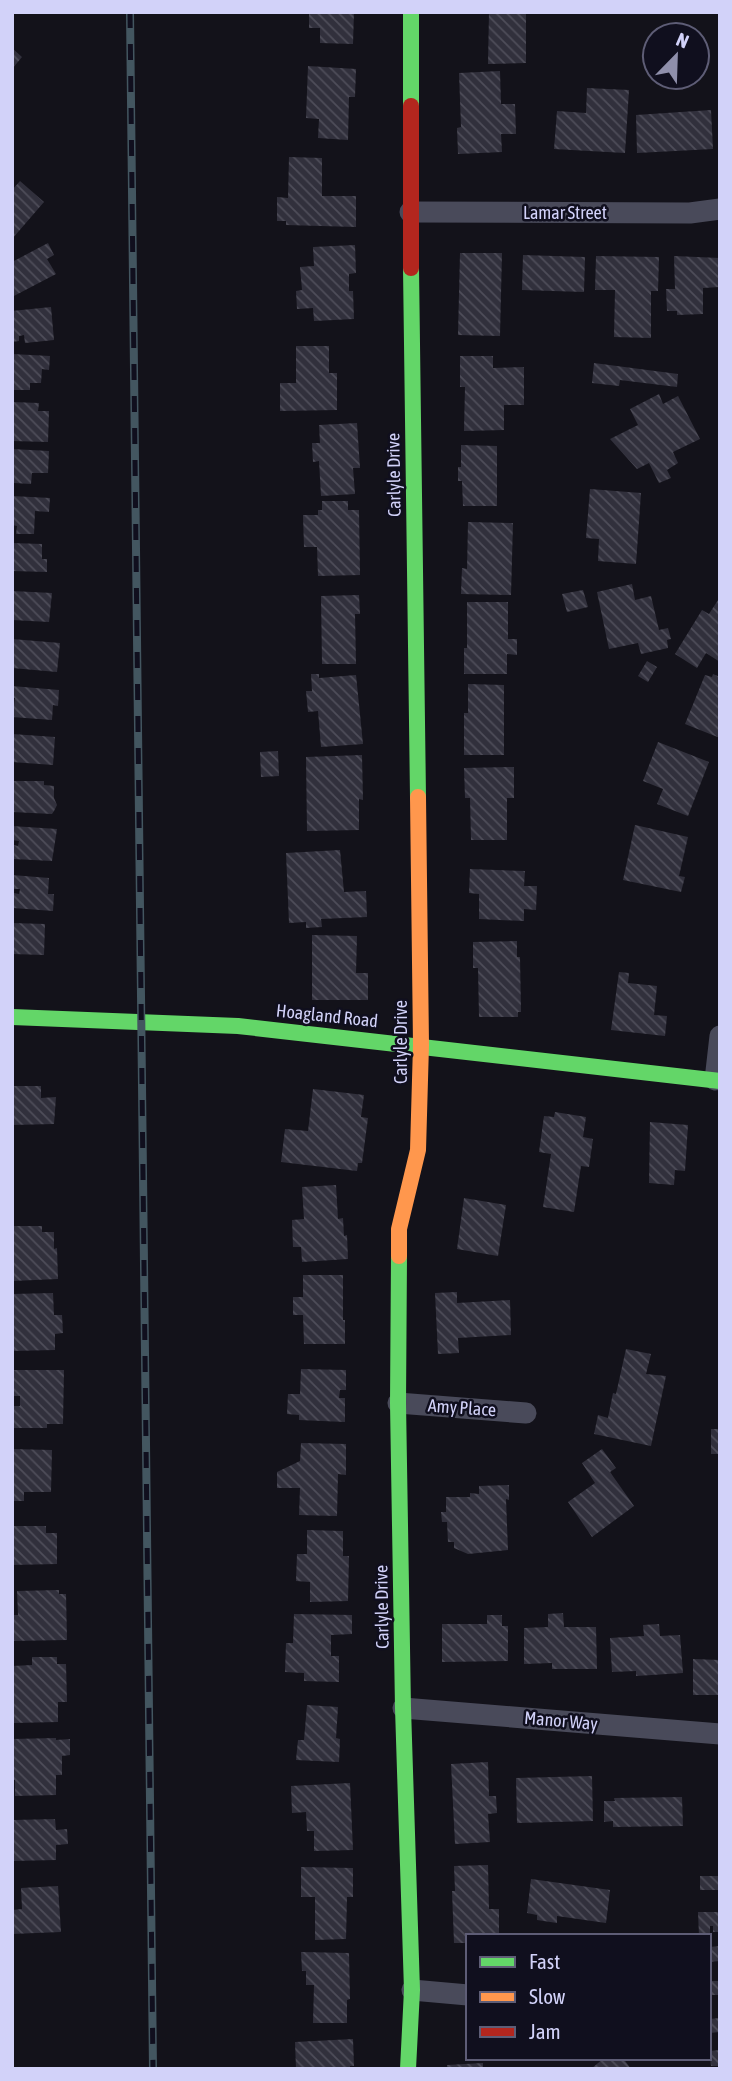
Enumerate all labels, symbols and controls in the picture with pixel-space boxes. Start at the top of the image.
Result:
north arrow [641,21,711,91]
text: N [673,28,692,53]
street label: Lamar Street [523,202,607,223]
street label: Carlyle Drive [382,433,405,517]
street label: Hoagland Road [275,1000,379,1031]
street label: Carlyle Drive [390,1000,411,1084]
street label: Amy Place [427,1395,497,1420]
street label: Carlyle Drive [370,1565,393,1649]
street label: Manor Way [523,1707,599,1734]
legend [466,1934,711,2060]
text: Fast [529,1949,560,1973]
text: Slow [529,1984,566,2008]
text: Jam [529,2019,561,2043]

